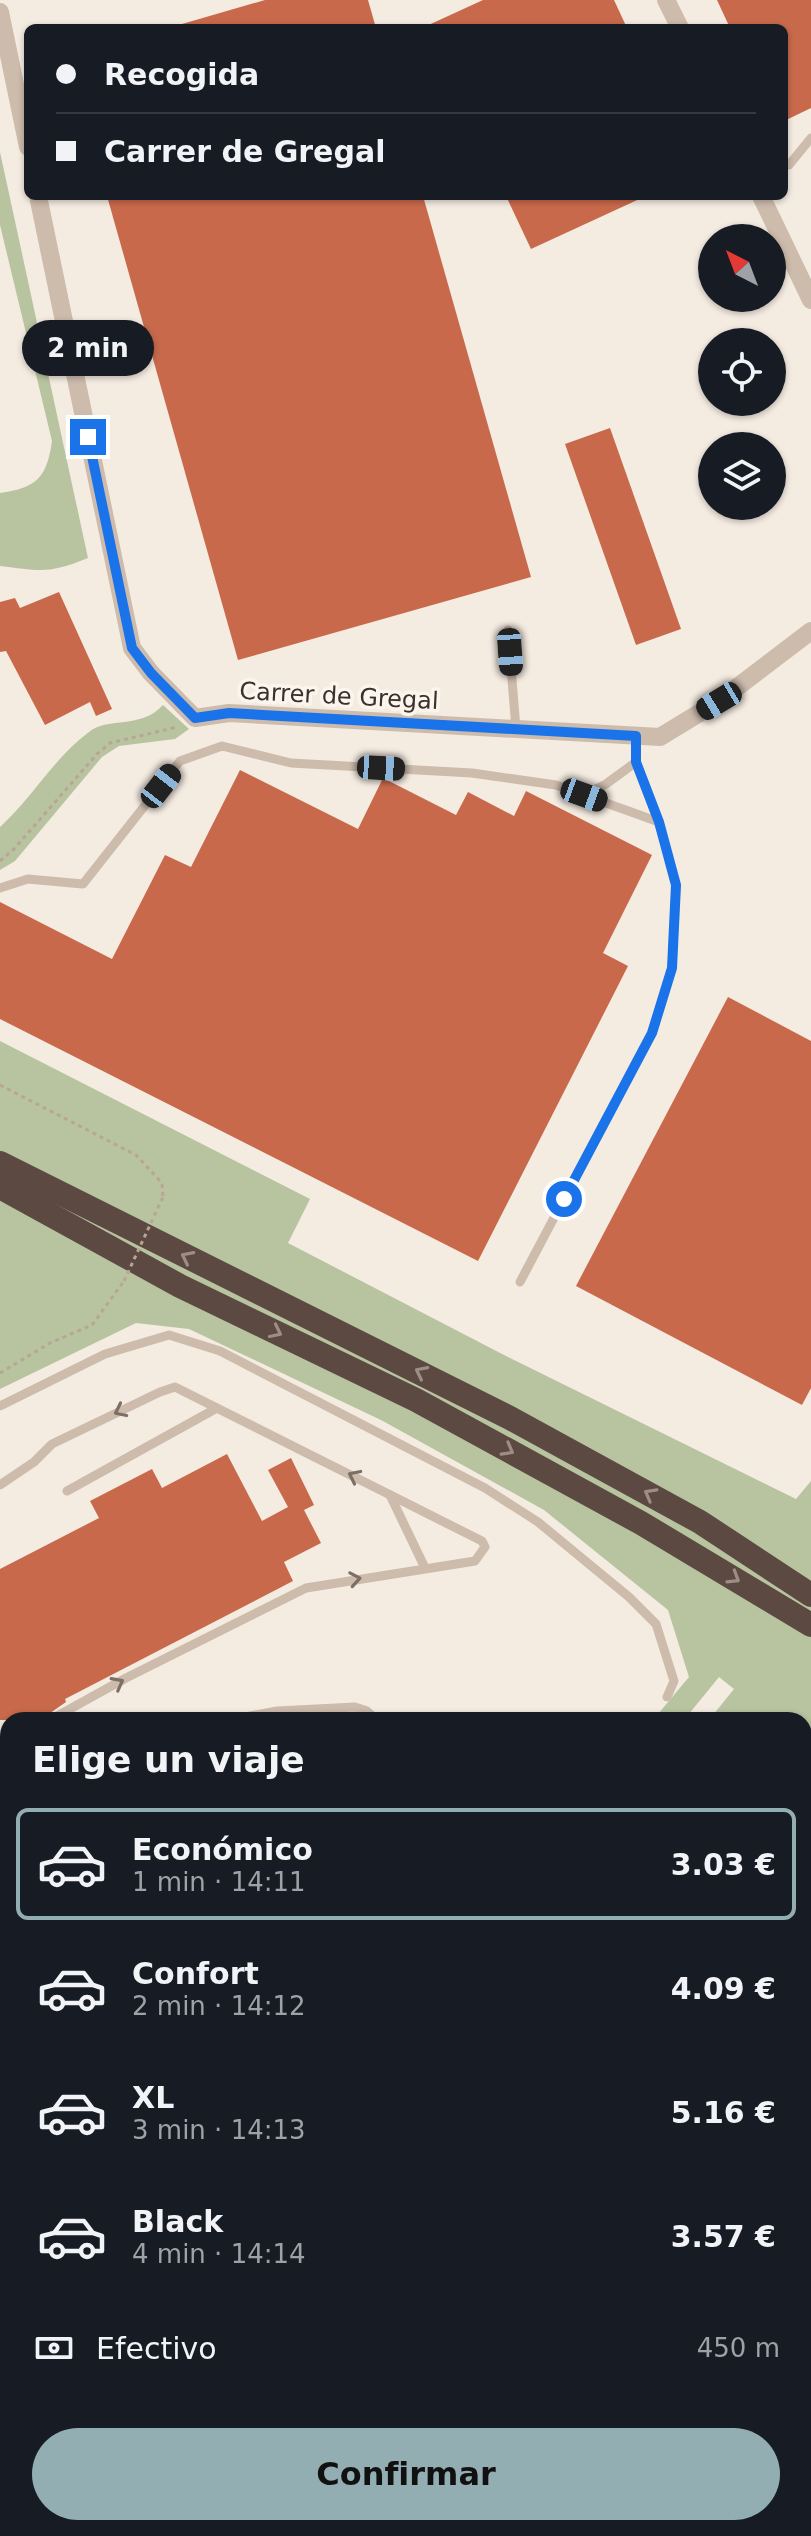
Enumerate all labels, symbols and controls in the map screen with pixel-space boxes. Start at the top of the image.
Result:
text: Recogida [104,57,259,92]
text: Carrer de Gregal [104,134,385,169]
north arrow [698,224,786,312]
map controls [698,224,786,520]
callout: 2 min [22,321,154,377]
button: locate [698,328,786,416]
text: 2 min [47,333,129,363]
route end [70,419,106,455]
button: layers [698,432,786,520]
car [496,627,524,677]
street label: Carrer de Gregal [239,677,439,715]
car [692,678,746,724]
car [356,755,406,781]
car [137,760,185,812]
car [557,776,611,814]
route start [546,1181,582,1217]
one-way arrow [181,1252,196,1267]
one-way arrow [268,1322,282,1338]
one-way arrow [414,1366,429,1382]
one-way arrow [114,1402,129,1417]
one-way arrow [499,1440,514,1455]
one-way arrow [348,1470,363,1486]
one-way arrow [644,1488,659,1504]
one-way arrow [725,1569,739,1584]
one-way arrow [348,1571,362,1588]
one-way arrow [110,1677,125,1692]
text: Elige un viaje [32,1739,305,1780]
icon: car [36,1828,108,1900]
text: Económico [132,1832,313,1867]
text: 3.03 € [671,1847,776,1882]
text: 1 min · 14:11 [132,1867,306,1897]
icon: car [36,1952,108,2024]
text: Confort [132,1956,259,1991]
text: 4.09 € [671,1971,776,2006]
text: 2 min · 14:12 [132,1991,306,2021]
icon: car [36,2076,108,2148]
text: XL [132,2080,174,2115]
text: 5.16 € [671,2095,776,2130]
text: 3 min · 14:13 [132,2115,306,2145]
icon: car [36,2200,108,2272]
text: Black [132,2204,223,2239]
text: 3.57 € [671,2219,776,2254]
text: 4 min · 14:14 [132,2239,306,2269]
icon: cash [32,2326,76,2370]
text: Efectivo [96,2331,217,2366]
text: 450 m [697,2333,780,2363]
button: Confirmar [32,2428,780,2520]

